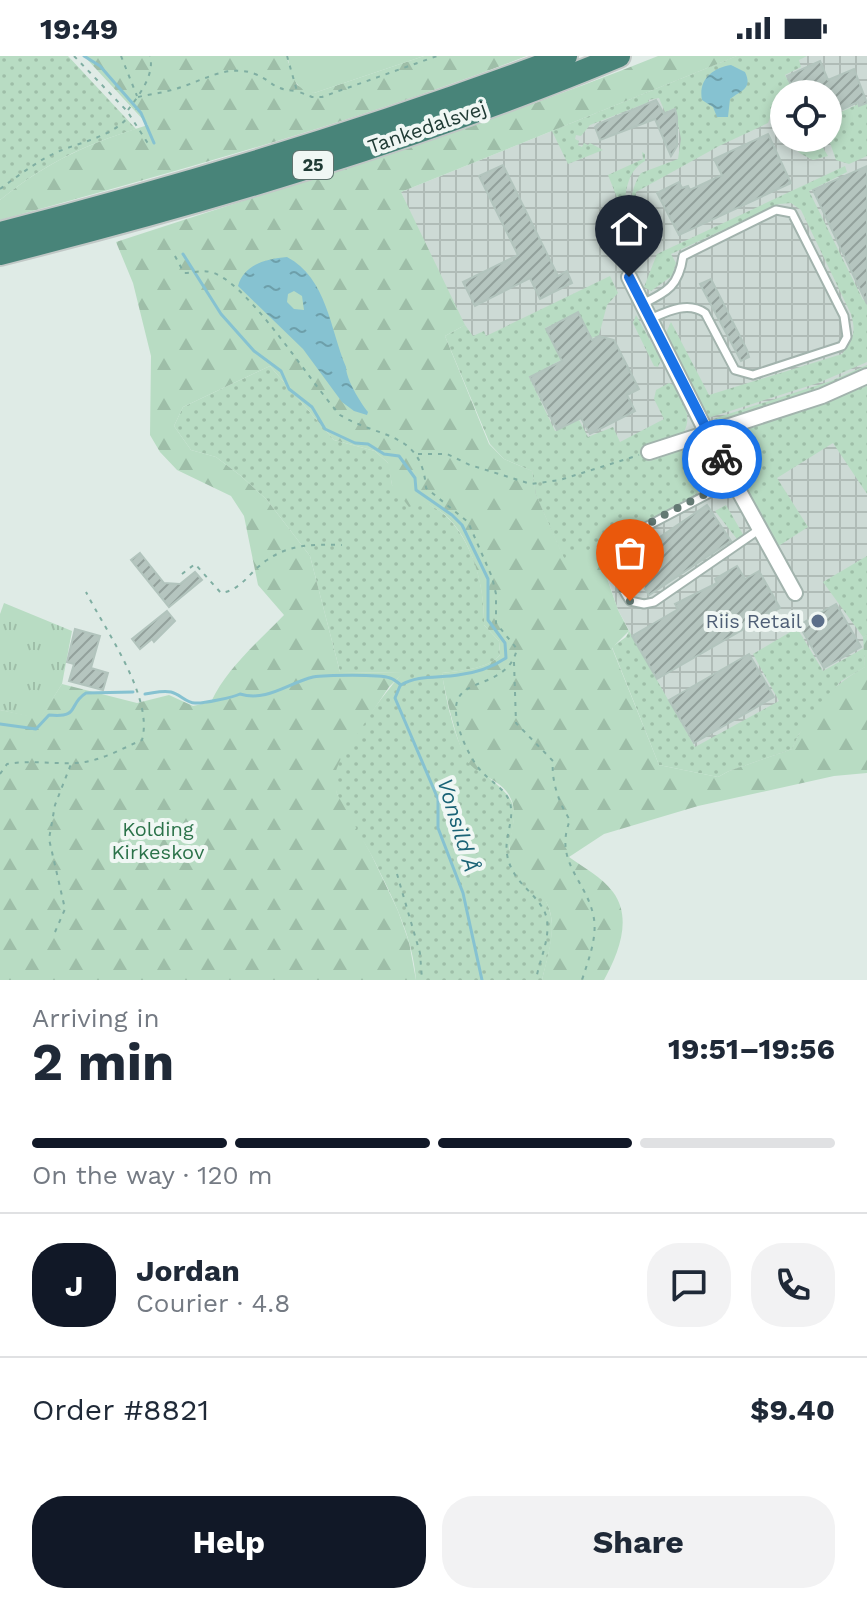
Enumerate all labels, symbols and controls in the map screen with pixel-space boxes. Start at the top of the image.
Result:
text: 19:49 [40,11,118,46]
map controls [770,80,842,152]
button: locate [770,80,842,152]
street label: Tankedalsvej [365,95,489,159]
road number: 25 [293,151,333,179]
pin [595,195,663,277]
icon: home [607,207,651,251]
courier [682,419,762,499]
icon: bike [700,437,744,481]
pin [596,519,664,601]
icon: bag [608,531,652,575]
place label: Riis Retail [705,609,802,633]
marker: Riis Retail [809,612,827,630]
water label: Vonsild Å [432,775,485,875]
park label: Kolding Kirkeskov [111,817,205,864]
text: Arriving in [32,1003,160,1033]
text: 19:51–19:56 [668,1031,835,1066]
text: 2 min [32,1032,174,1093]
text: On the way · 120 m [32,1160,272,1190]
button: chat [647,1243,731,1327]
button: phone [751,1243,835,1327]
text: Jordan [136,1253,240,1288]
text: J [65,1268,83,1303]
text: Courier · 4.8 [136,1288,290,1318]
text: Order #8821 [32,1392,209,1427]
text: $9.40 [750,1392,835,1427]
button: Help [32,1496,426,1588]
button: Share [442,1496,835,1588]

